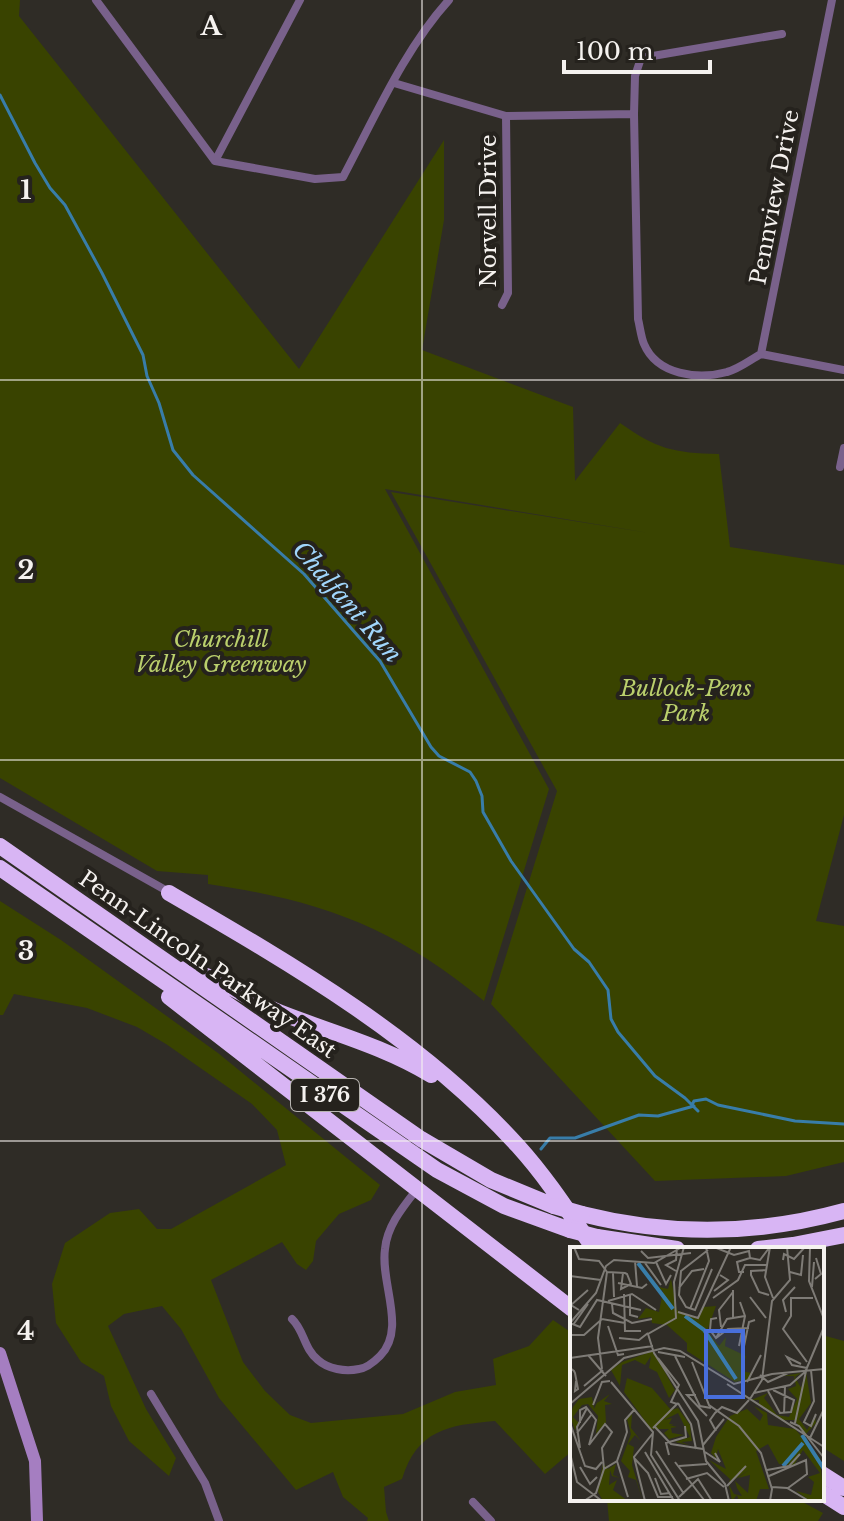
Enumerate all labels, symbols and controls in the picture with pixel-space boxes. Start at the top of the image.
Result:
text: A [199,10,222,42]
scale bar [564,24,710,74]
text: 100 m [576,37,654,66]
street label: Pennview Drive [744,107,805,287]
street label: Norvell Drive [475,134,502,288]
text: 1 [20,174,32,206]
water label: Chalfant Run [287,535,408,668]
text: 2 [18,554,34,586]
park label: Churchill Valley Greenway [136,626,307,678]
park label: Bullock-Pens Park [619,675,752,727]
street label: Penn-Lincoln Parkway East [74,865,342,1064]
text: 3 [18,935,34,967]
road number: I 376 [291,1079,359,1111]
inset map [570,1247,824,1501]
text: 4 [17,1315,35,1347]

